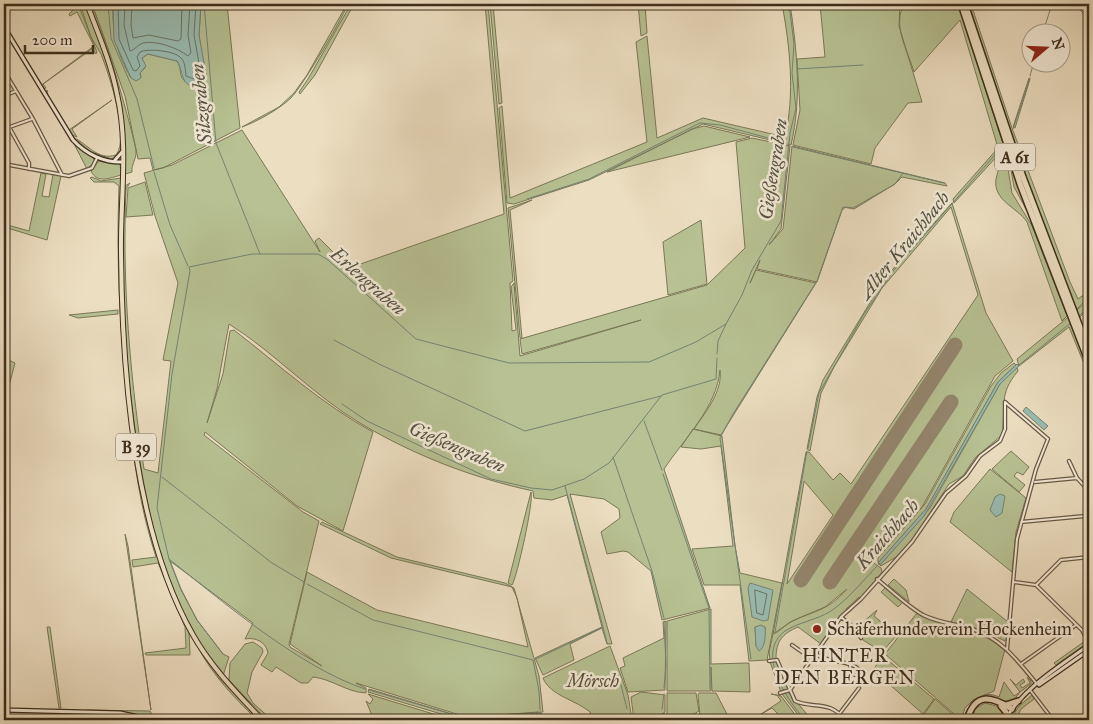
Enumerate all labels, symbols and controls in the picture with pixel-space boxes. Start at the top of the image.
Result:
scale bar [25,22,92,54]
north arrow [1020,22,1070,72]
text: 200 m [32,31,73,49]
text: N [1048,36,1068,52]
water label: Silzgraben [185,63,217,146]
water label: Gießengraben [754,117,792,221]
road number: A 61 [995,144,1035,170]
water label: Alter Kraichbach [852,187,954,305]
water label: Erlengraben [325,241,410,320]
water label: Gießengraben [406,416,509,478]
road number: B 39 [116,434,156,461]
water label: Kraichbach [850,494,924,574]
place label: Schäferhundeverein Hockenheim [827,618,1072,640]
marker: Schäferhundeverein Hockenheim [811,623,823,635]
district label: HINTER DEN BERGEN [774,644,916,689]
park label: Mörsch [565,670,619,692]

